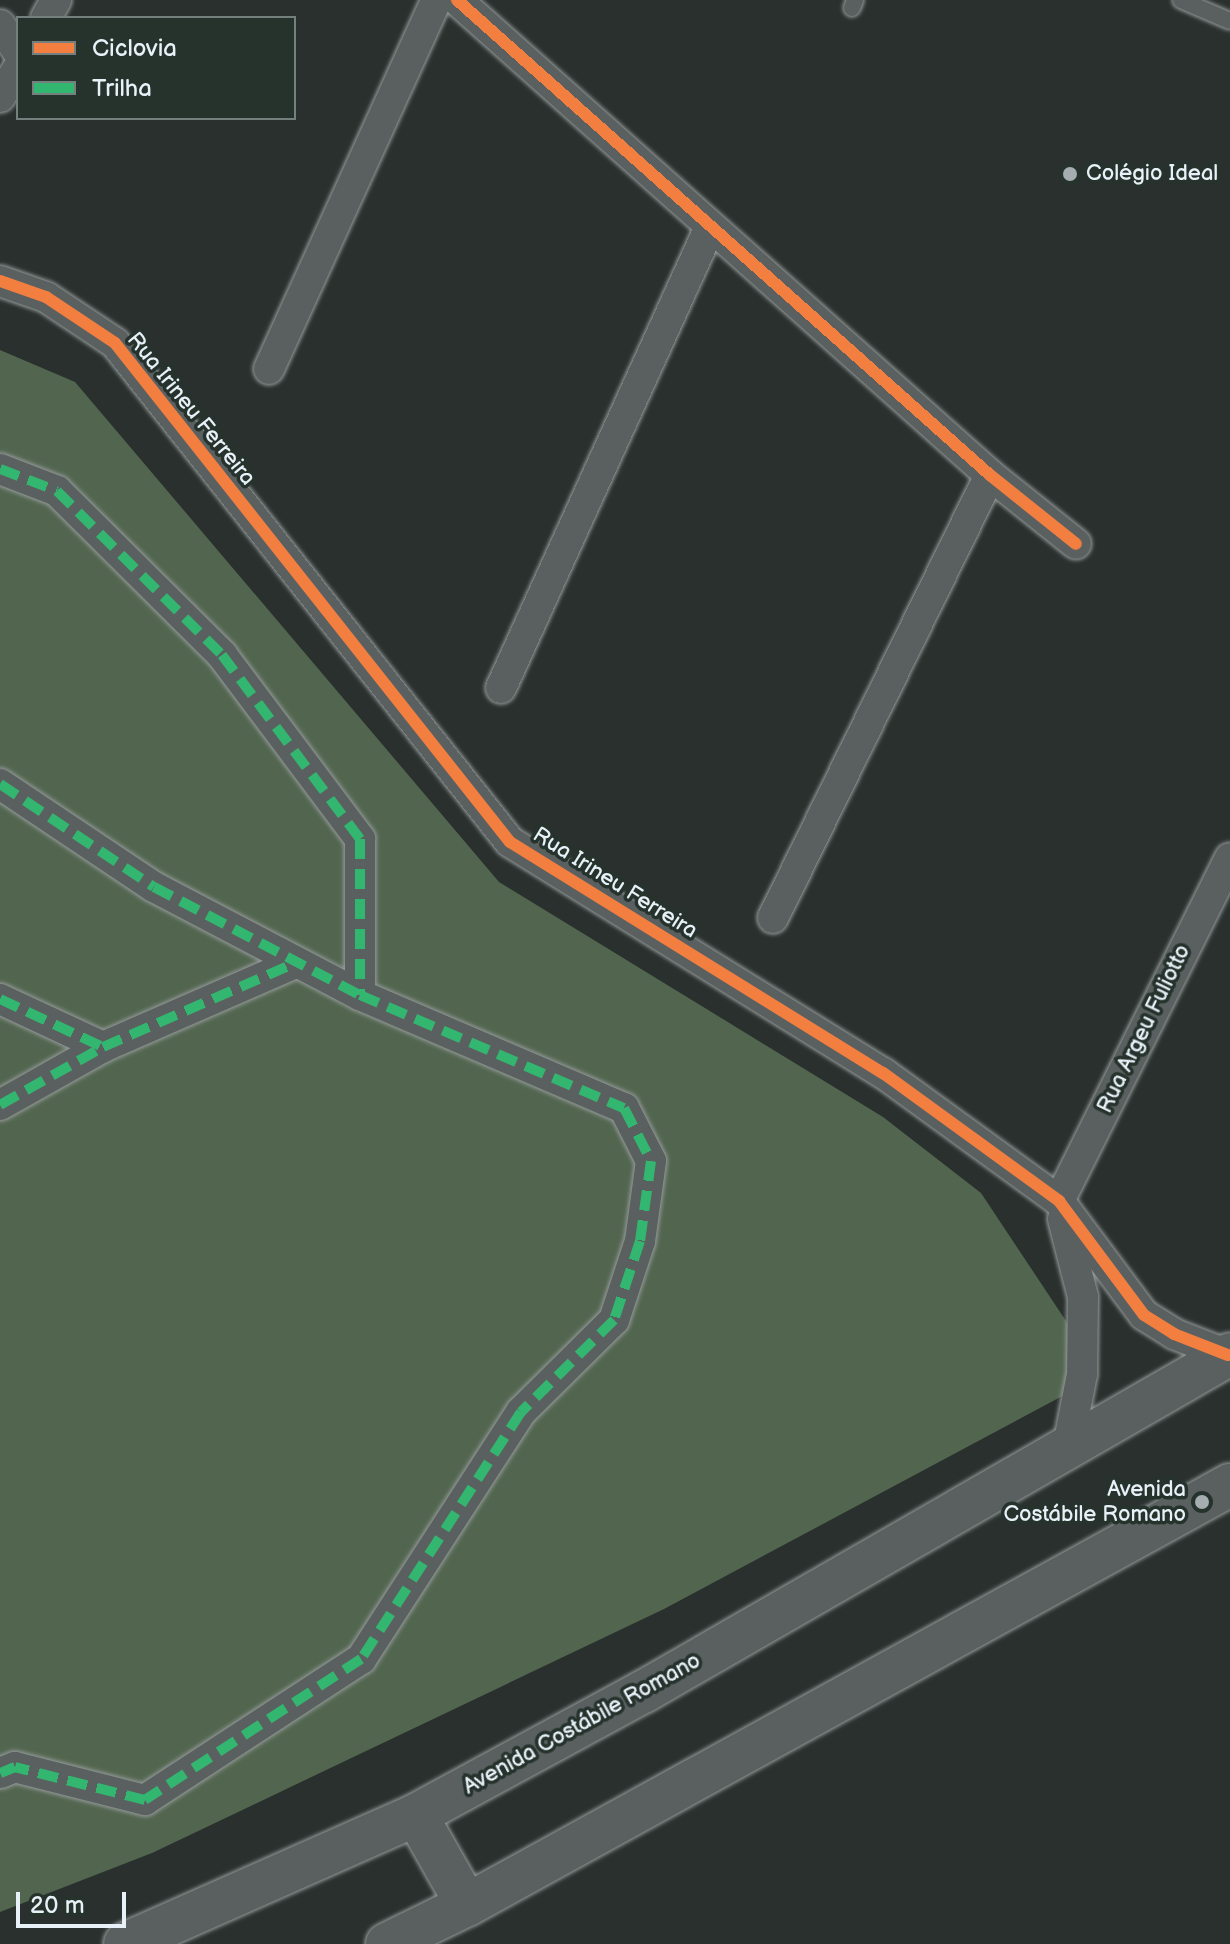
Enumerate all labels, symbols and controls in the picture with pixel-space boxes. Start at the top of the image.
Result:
legend [16,16,296,120]
text: Ciclovia [92,34,177,63]
text: Trilha [92,74,152,103]
place label: Colégio Ideal [1086,161,1218,187]
marker: Colégio Ideal [1061,165,1079,183]
street label: Rua Irineu Ferreira [121,327,261,491]
street label: Rua Irineu Ferreira [528,822,702,944]
street label: Rua Argeu Fuliotto [1092,941,1196,1117]
place label: Avenida Costábile Romano [1003,1476,1186,1528]
marker: Avenida Costábile Romano [1193,1493,1211,1511]
street label: Avenida Costábile Romano [459,1648,705,1800]
scale bar [20,1876,130,1926]
text: 20 m [30,1891,85,1920]

